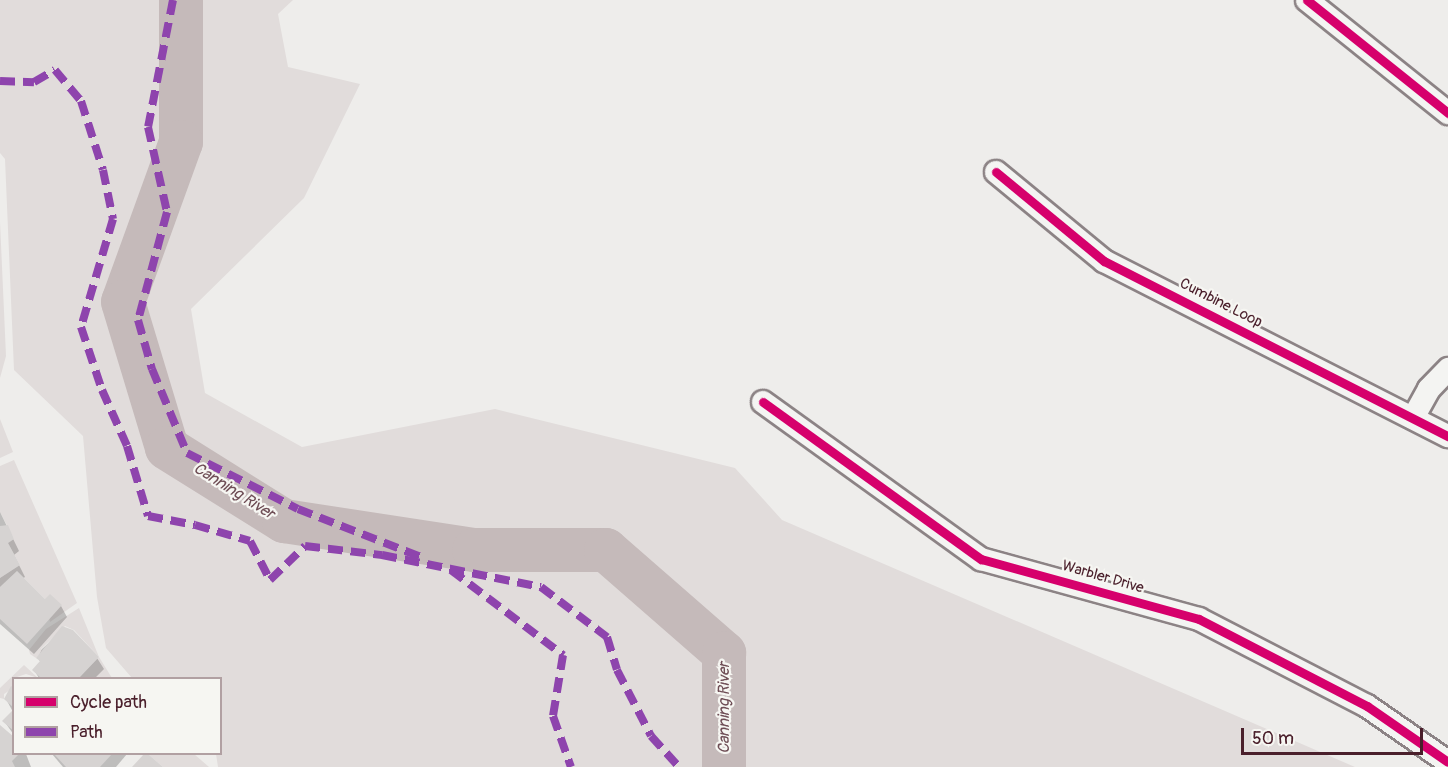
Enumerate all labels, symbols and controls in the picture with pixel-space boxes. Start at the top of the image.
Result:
street label: Cumbine Loop [1177,274,1265,332]
water label: Canning River [190,459,278,523]
street label: Warbler Drive [1060,557,1146,597]
water label: Canning River [714,662,734,754]
legend [12,677,222,755]
text: Cycle path [70,691,147,714]
scale bar [1244,716,1426,754]
text: Path [70,721,103,744]
text: 50 m [1252,727,1294,750]

